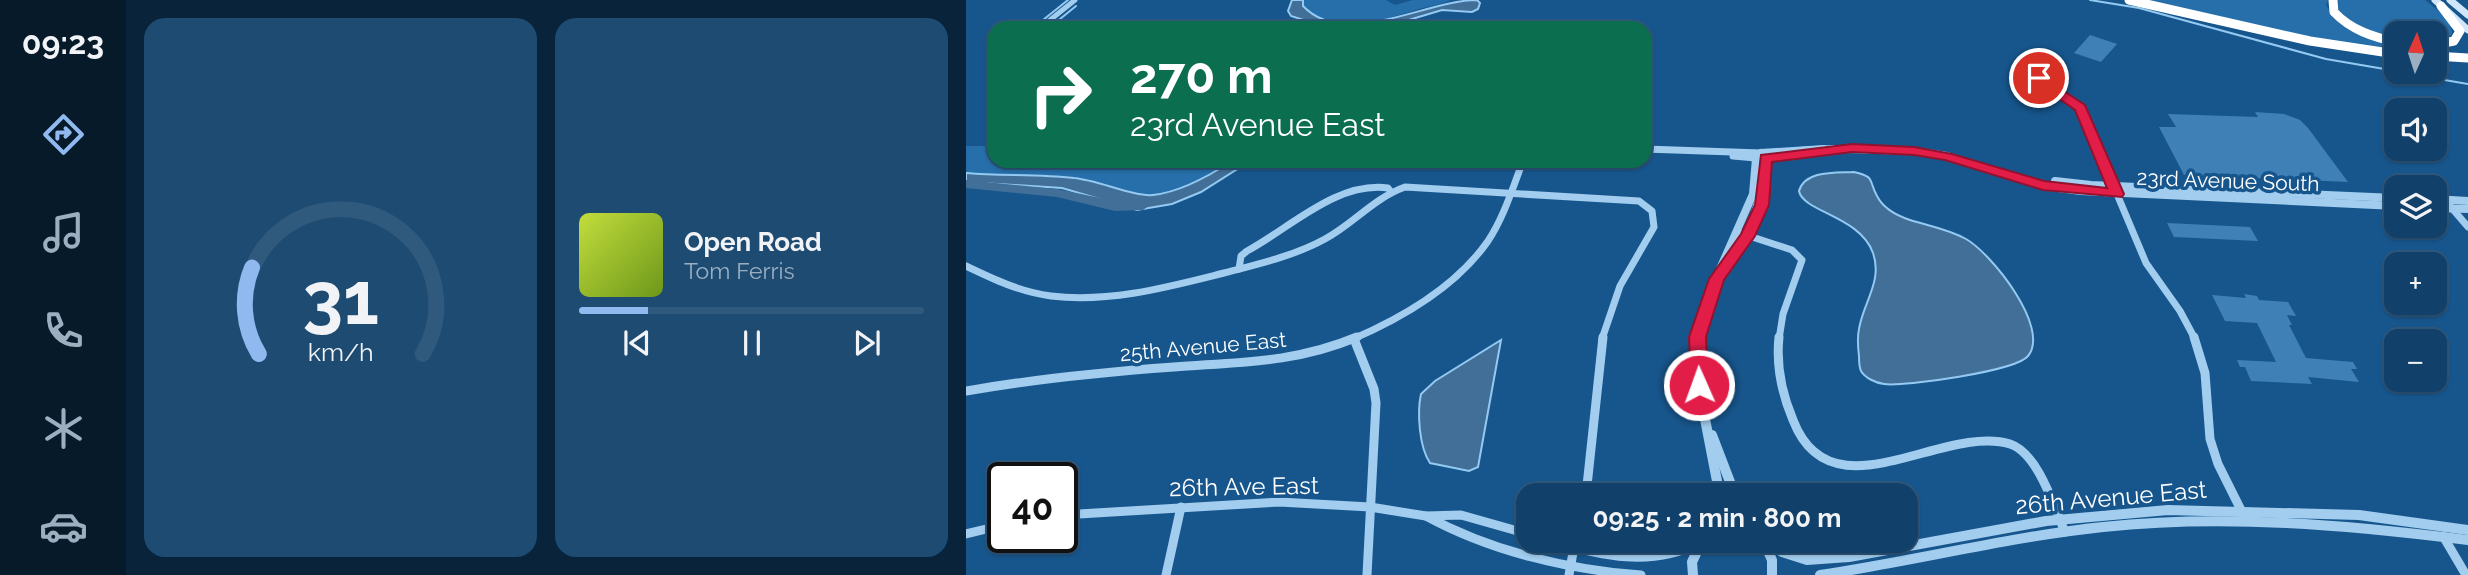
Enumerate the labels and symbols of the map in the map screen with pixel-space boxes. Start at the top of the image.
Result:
north arrow [2384,21,2446,84]
pin [2009,48,2069,108]
street label: 23rd Avenue South [2136,165,2320,196]
street label: 25th Avenue East [1119,327,1287,366]
position arrow [1662,348,1736,422]
speed limit sign: 40 [987,462,1078,553]
street label: 26th Ave East [1169,471,1319,502]
street label: 26th Avenue East [2014,475,2208,520]

